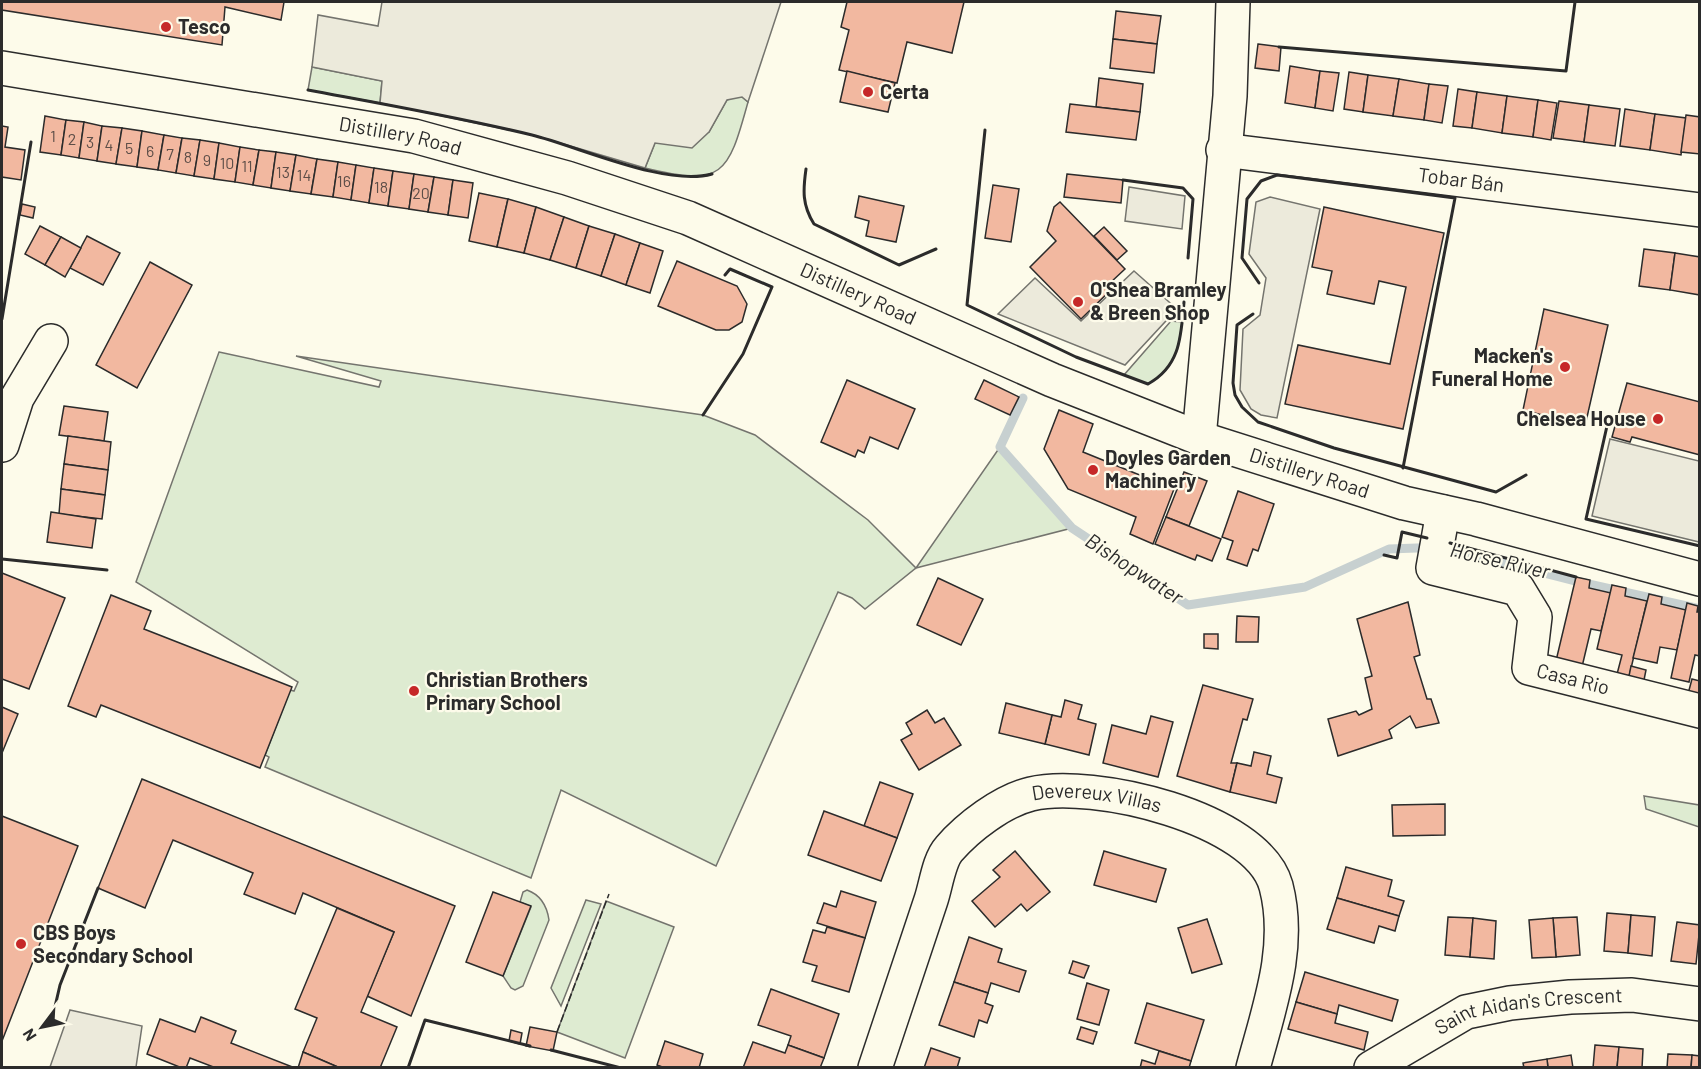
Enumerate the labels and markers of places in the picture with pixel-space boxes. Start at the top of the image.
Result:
place label: Tesco [178,14,231,38]
marker: Tesco [159,20,173,34]
place label: Certa [880,79,929,103]
marker: Certa [861,85,875,99]
place label: O'Shea Bramley & Breen Shop [1090,277,1226,324]
marker: O'Shea Bramley & Breen Shop [1071,295,1085,309]
place label: Macken's Funeral Home [1432,343,1553,390]
marker: Macken's Funeral Home [1558,360,1572,374]
place label: Chelsea House [1516,406,1646,430]
marker: Chelsea House [1651,412,1665,426]
place label: Doyles Garden Machinery [1105,445,1231,492]
marker: Doyles Garden Machinery [1086,463,1100,477]
place label: Christian Brothers Primary School [426,667,588,714]
marker: Christian Brothers Primary School [407,684,421,698]
place label: CBS Boys Secondary School [33,920,193,967]
marker: CBS Boys Secondary School [14,937,28,951]

